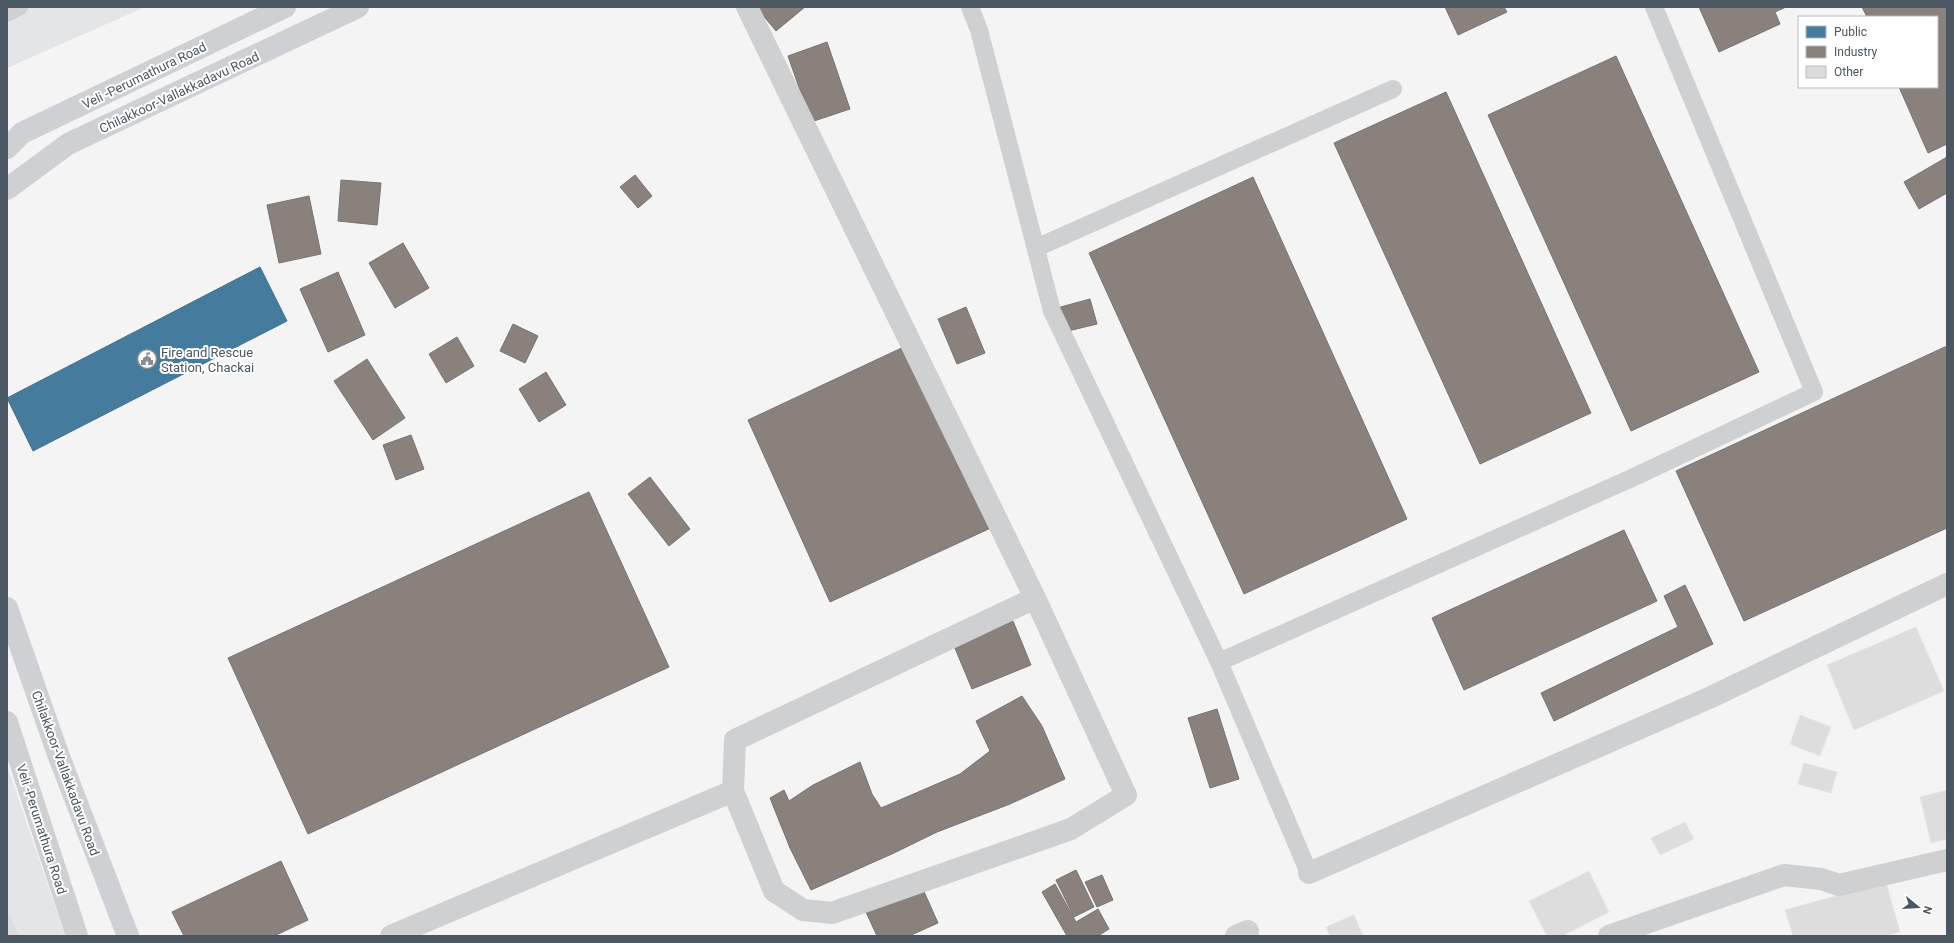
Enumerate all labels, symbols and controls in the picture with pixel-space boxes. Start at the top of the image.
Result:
legend [1798,16,1938,88]
text: Public [1834,25,1867,39]
street label: Veli -Perumathura Road [80,39,209,112]
text: Industry [1834,45,1878,59]
street label: Chilakkoor-Vallakkadavu Road [97,49,261,136]
text: Other [1834,65,1863,79]
place label: Fire and Rescue Station, Chackai [161,345,254,375]
public building icon: Fire and Rescue Station, Chackai [136,348,158,370]
street label: Chilakkoor-Vallakkadavu Road [29,689,102,858]
street label: Veli -Perumathura Road [13,762,70,896]
north arrow [1898,887,1938,927]
text: N [1920,904,1934,916]

